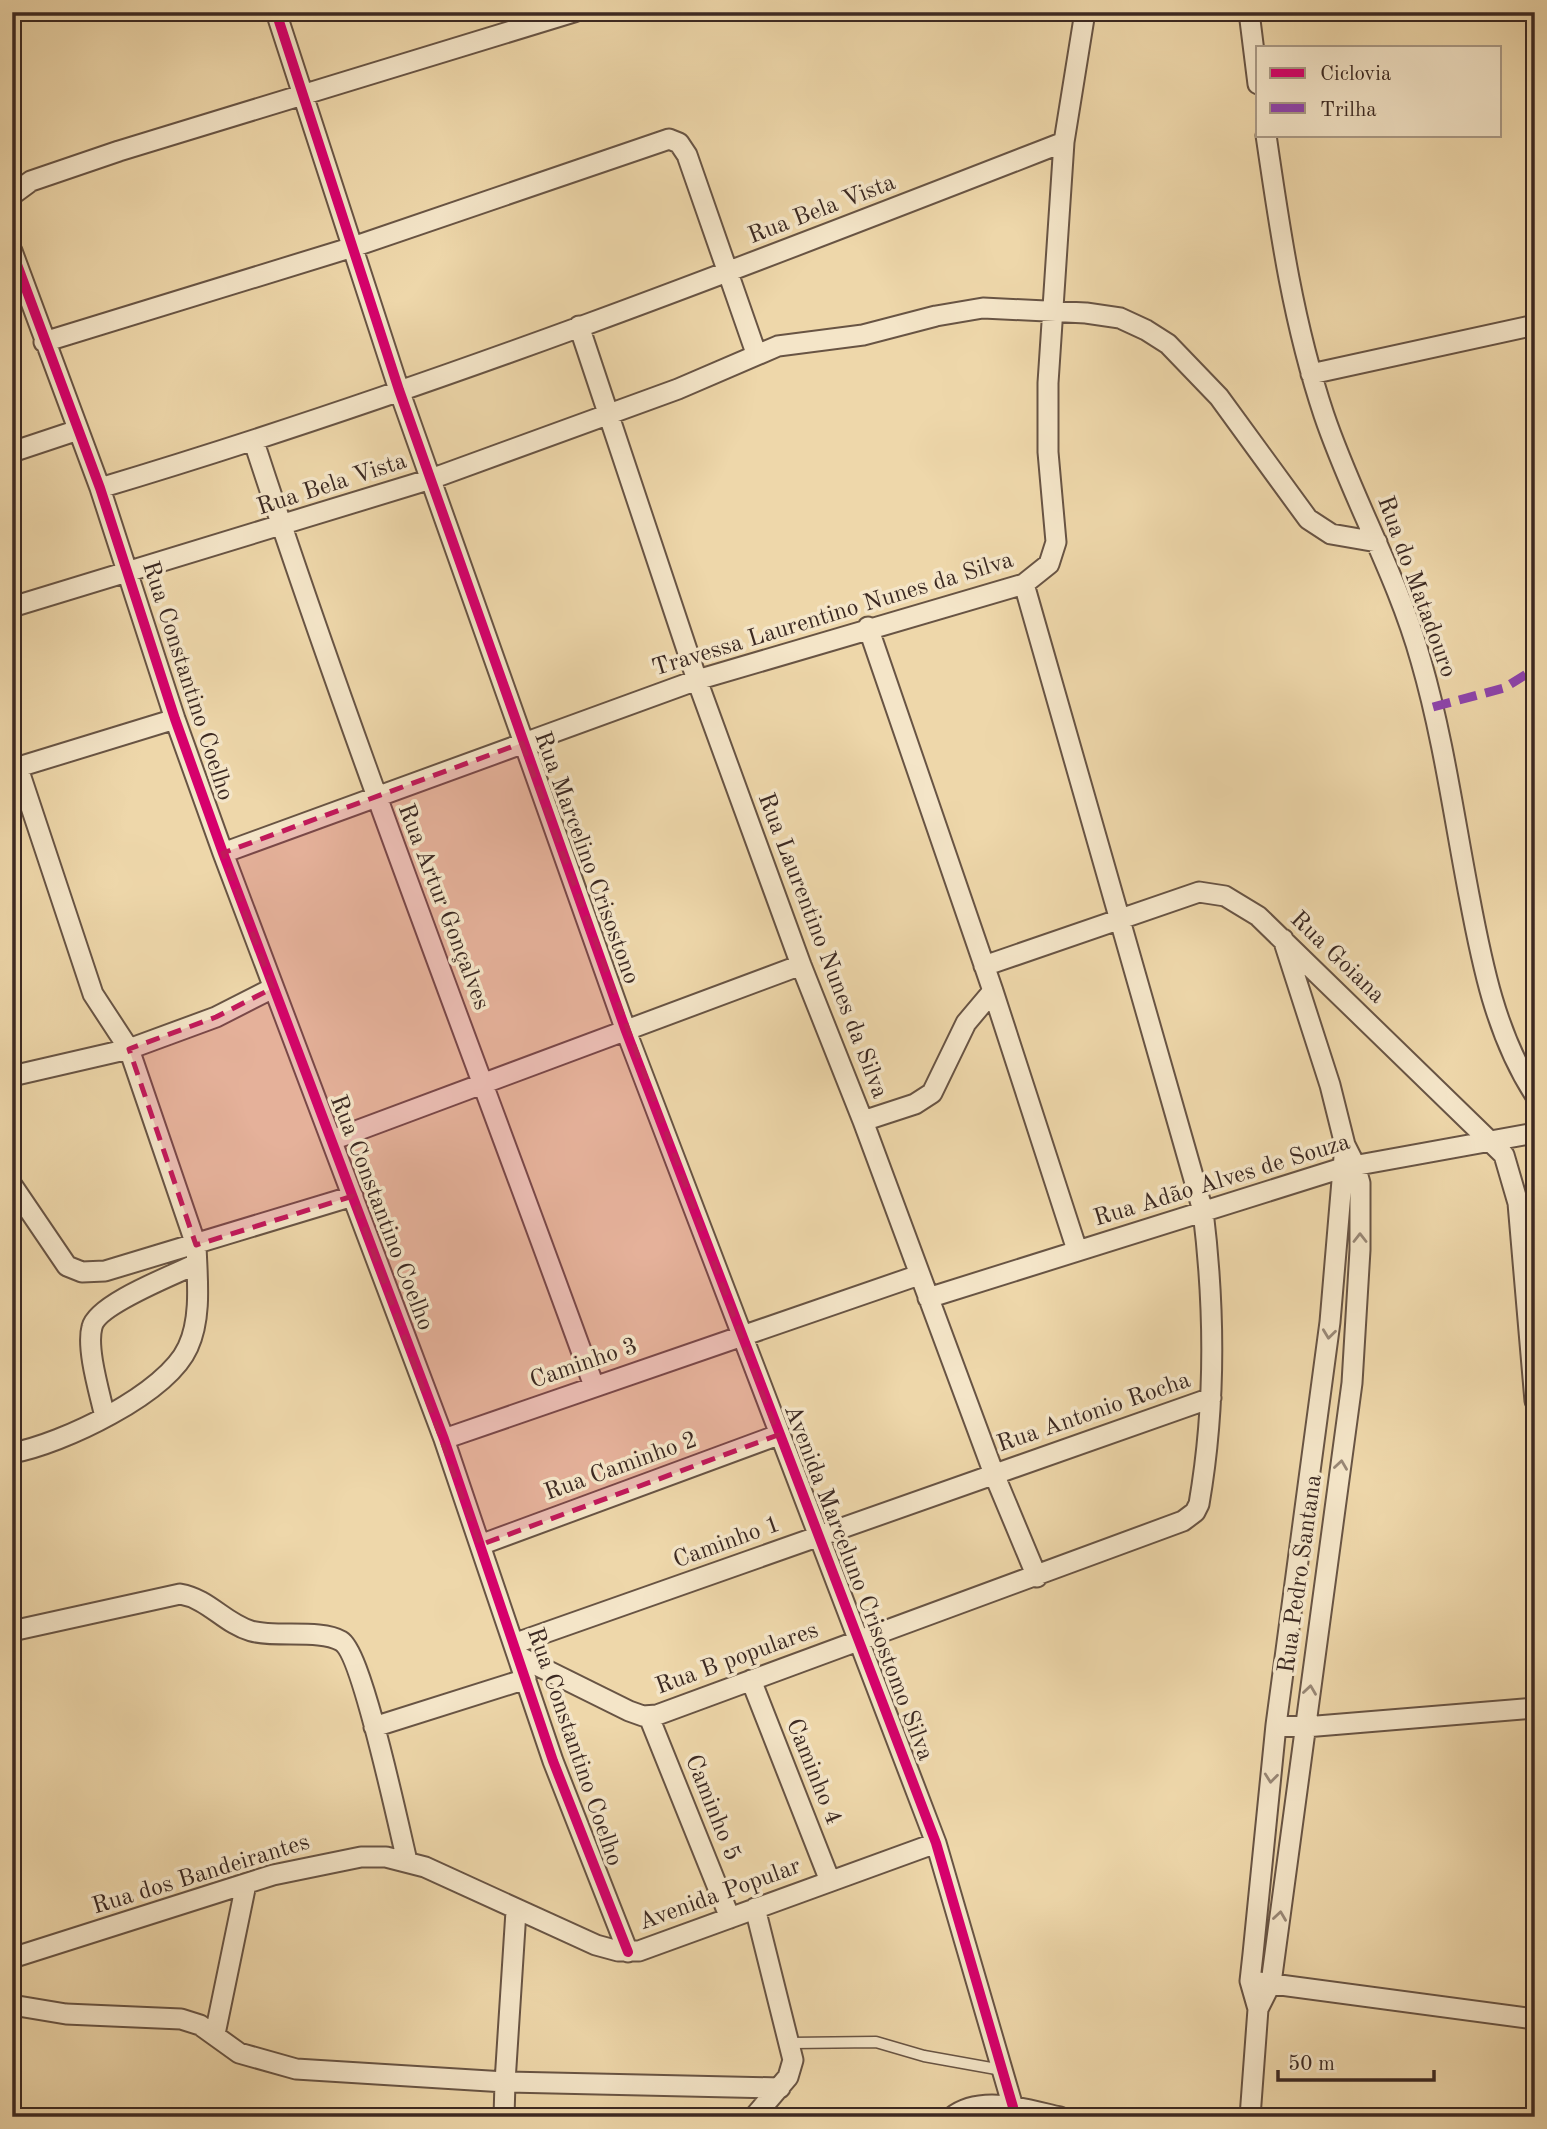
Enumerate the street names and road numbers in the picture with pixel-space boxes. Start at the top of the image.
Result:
street label: Rua Bela Vista [745,171,899,249]
street label: Rua Bela Vista [254,449,410,520]
street label: Rua do Matadouro [1372,493,1460,681]
street label: Travessa Laurentino Nunes da Silva [650,548,1017,681]
street label: Rua Constantino Coelho [137,558,237,804]
street label: Rua Marcelino Crisostono [529,729,643,987]
street label: Rua Laurentino Nunes da Silva [753,790,891,1102]
street label: Rua Artur Gonçalves [393,801,493,1013]
street label: Rua Goiana [1285,907,1389,1009]
street label: Rua Constantino Coelho [325,1092,437,1334]
street label: Rua Adão Alves de Souza [1091,1130,1353,1231]
street label: Caminho 3 [527,1334,641,1394]
street label: Rua Antonio Rocha [994,1369,1194,1457]
street label: Avenida Marceluno Crisostomo Silva [779,1402,937,1764]
street label: Rua Caminho 2 [541,1428,701,1506]
street label: Rua Pedro Santana [1275,1473,1327,1675]
street label: Caminho 1 [670,1513,784,1573]
street label: Rua B populares [653,1618,821,1700]
street label: Rua Constantino Coelho [522,1625,626,1869]
street label: Caminho 4 [781,1716,845,1828]
street label: Caminho 5 [680,1752,744,1864]
street label: Rua dos Bandeirantes [89,1830,313,1920]
street label: Avenida Popular [636,1855,804,1935]

